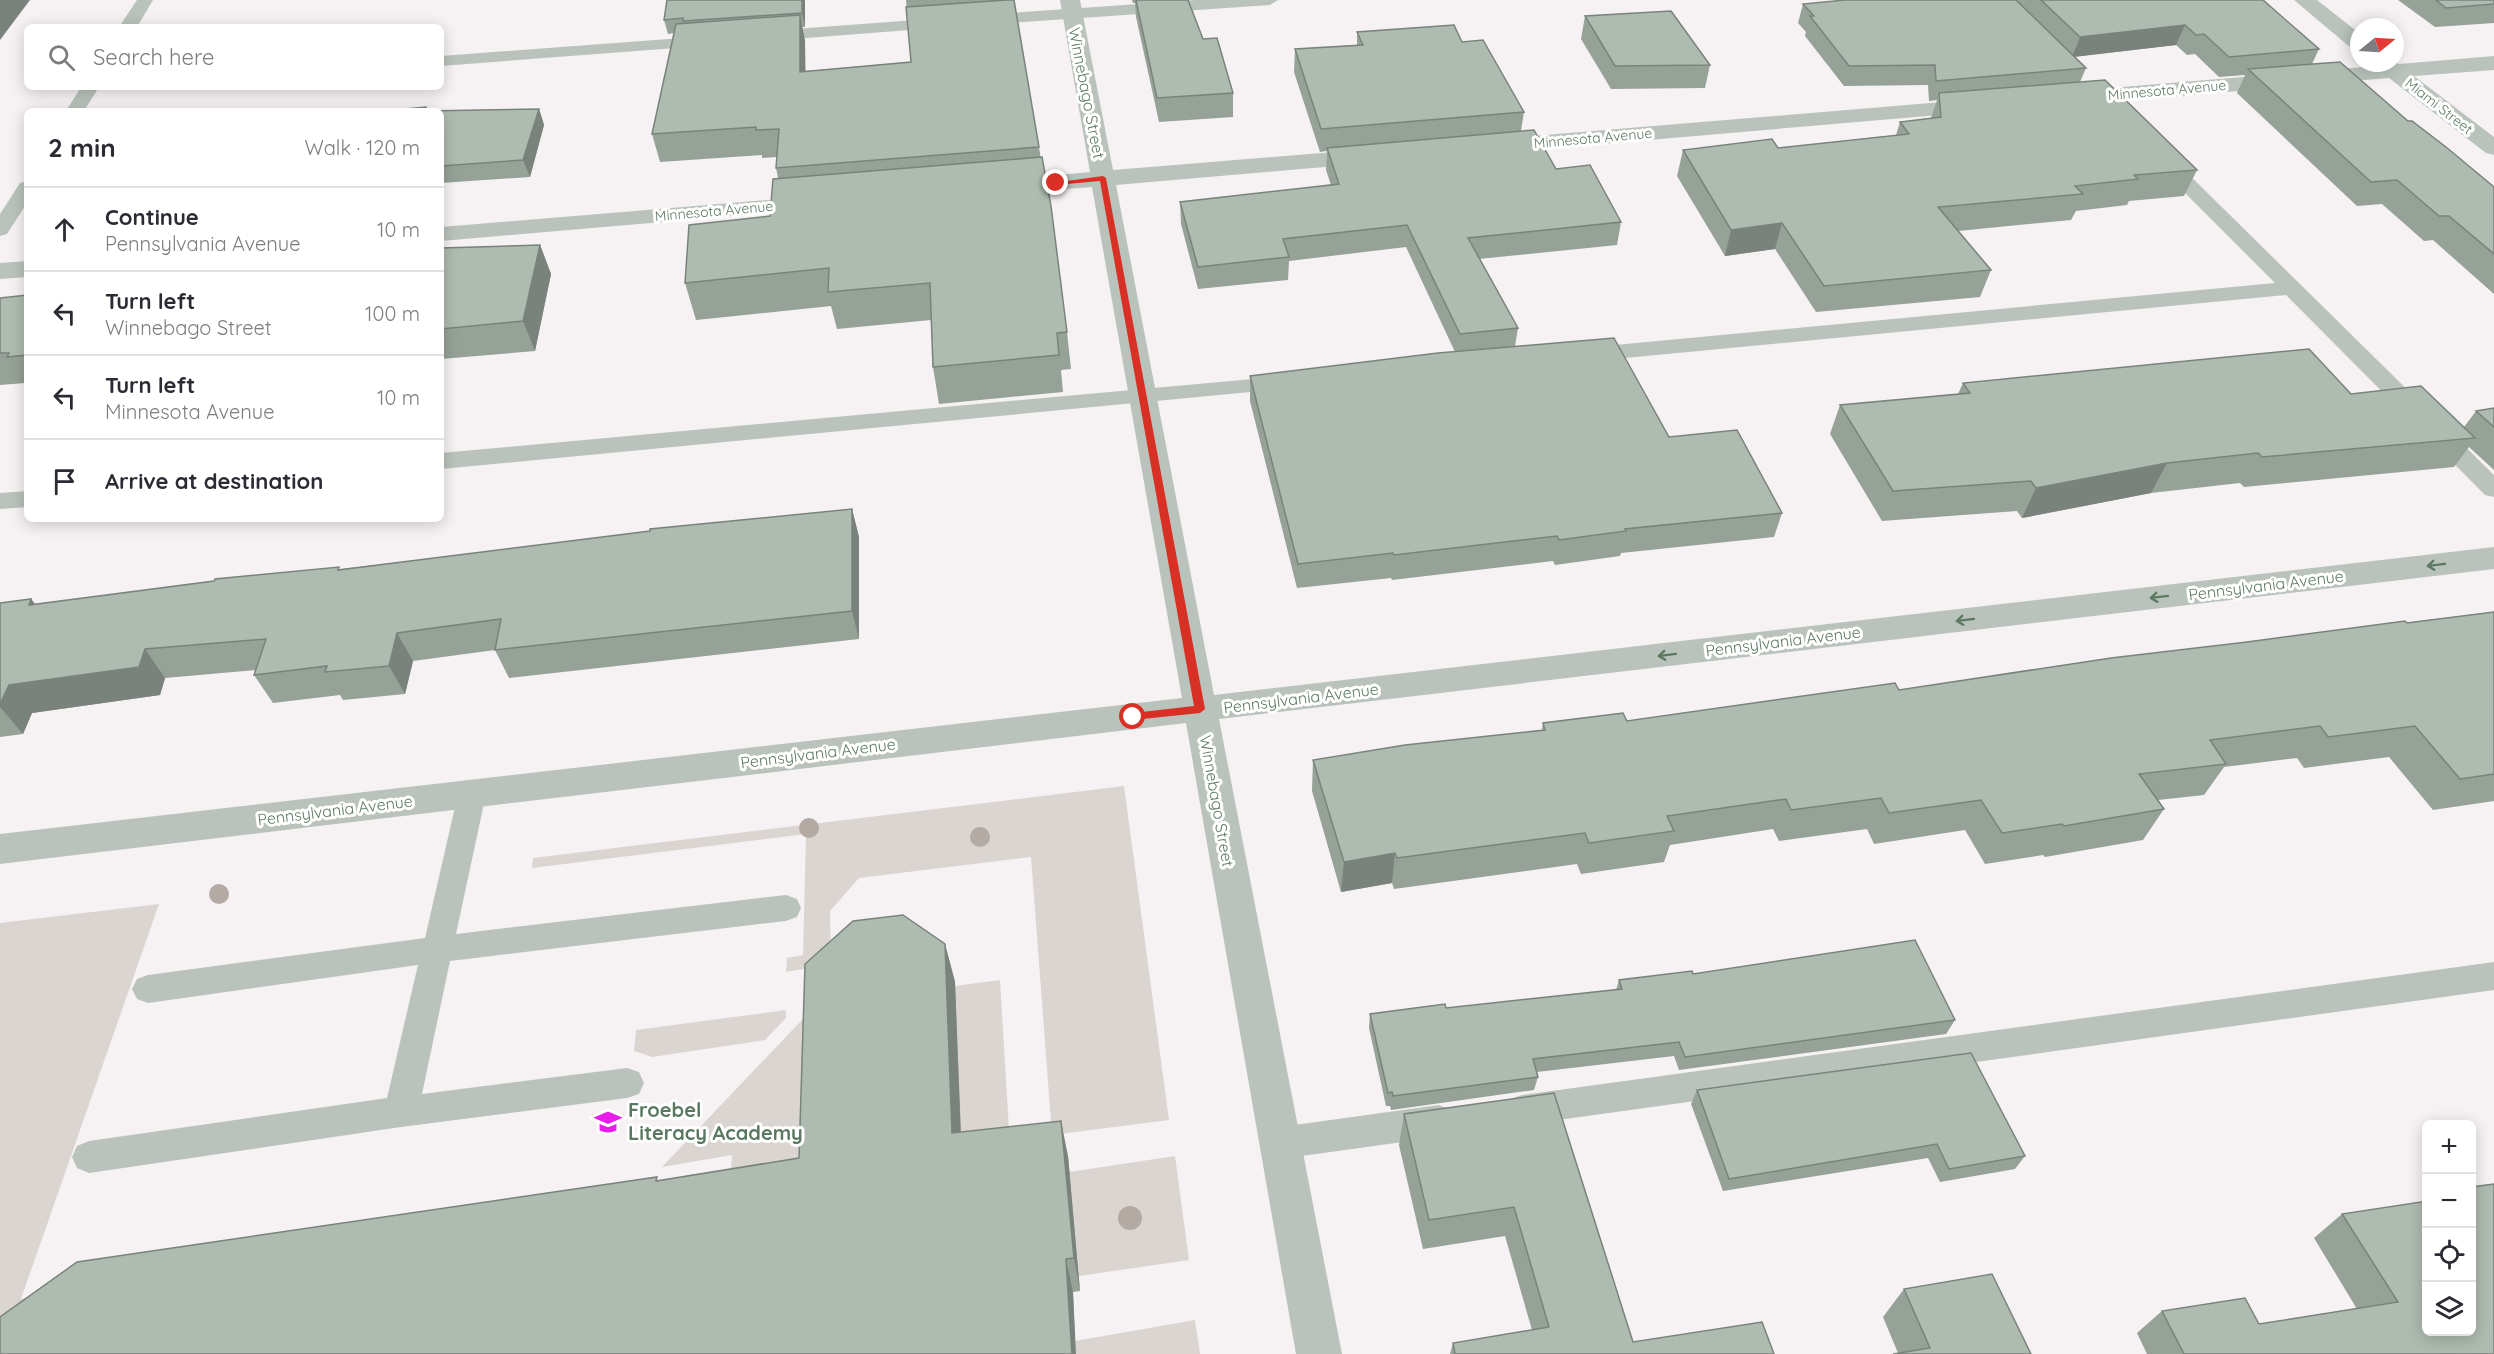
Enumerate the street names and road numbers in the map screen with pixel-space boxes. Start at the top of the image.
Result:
street label: Winnebago Street [1064,26,1110,160]
street label: Miami Street [2402,74,2477,138]
street label: Minnesota Avenue [2107,76,2227,104]
street label: Minnesota Avenue [1533,124,1653,152]
street label: Minnesota Avenue [654,197,774,225]
street label: Pennsylvania Avenue [2187,566,2345,604]
street label: Pennsylvania Avenue [1704,622,1862,660]
street label: Pennsylvania Avenue [1222,679,1380,717]
street label: Pennsylvania Avenue [739,734,897,772]
street label: Winnebago Street [1196,734,1238,868]
street label: Pennsylvania Avenue [256,791,414,829]

